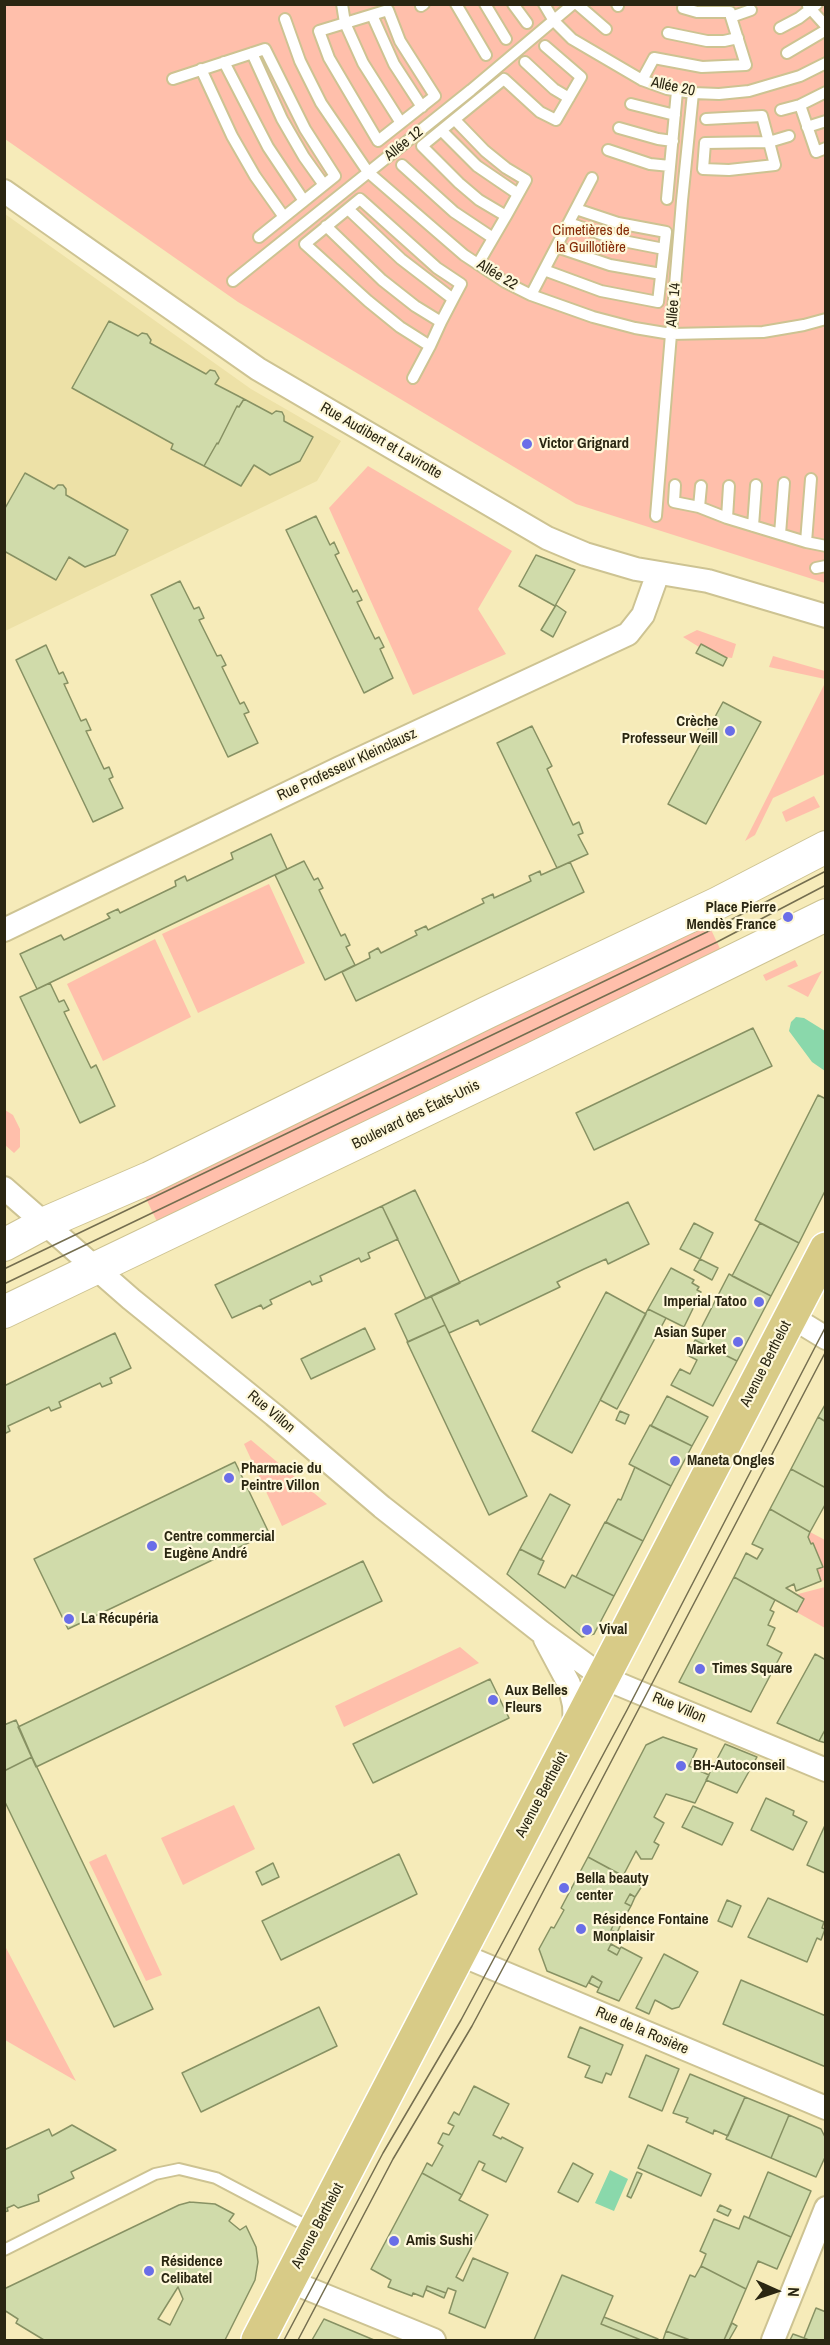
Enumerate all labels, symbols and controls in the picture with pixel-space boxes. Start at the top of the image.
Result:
street label: Allée 20 [649,74,697,100]
street label: Allée 12 [381,123,427,165]
park label: Cimetières de la Guillotière [552,222,630,257]
street label: Allée 22 [473,256,521,294]
street label: Allée 14 [663,282,685,328]
street label: Rue Audibert et Lavirotte [317,399,445,483]
place label: Victor Grignard [539,435,629,453]
marker: Victor Grignard [520,437,534,451]
place label: Crèche Professeur Weill [622,713,718,748]
marker: Crèche Professeur Weill [723,724,737,738]
street label: Rue Professeur Kleinclausz [274,725,420,805]
place label: Place Pierre Mendès France [686,899,776,934]
marker: Place Pierre Mendès France [781,910,795,924]
street label: Boulevard des États-Unis [349,1076,483,1154]
place label: Imperial Tatoo [664,1293,747,1311]
marker: Imperial Tatoo [752,1295,766,1309]
street label: Avenue Berthelot [737,1318,795,1410]
place label: Asian Super Market [654,1324,726,1359]
marker: Asian Super Market [731,1335,745,1349]
street label: Rue Villon [244,1387,298,1437]
place label: Maneta Ongles [687,1452,774,1470]
marker: Maneta Ongles [668,1454,682,1468]
place label: Pharmacie du Peintre Villon [241,1460,322,1495]
marker: Pharmacie du Peintre Villon [222,1471,236,1485]
place label: Centre commercial Eugène André [164,1528,275,1563]
marker: Centre commercial Eugène André [145,1539,159,1553]
place label: La Récupéria [81,1610,158,1628]
marker: La Récupéria [62,1612,76,1626]
place label: Vival [599,1621,628,1639]
marker: Vival [580,1623,594,1637]
place label: Times Square [712,1660,792,1678]
marker: Times Square [693,1662,707,1676]
place label: Aux Belles Fleurs [505,1682,568,1717]
street label: Rue Villon [649,1689,709,1727]
marker: Aux Belles Fleurs [486,1693,500,1707]
street label: Avenue Berthelot [512,1749,572,1841]
place label: BH-Autoconseil [693,1757,785,1775]
marker: BH-Autoconseil [674,1759,688,1773]
place label: Bella beauty center [576,1870,648,1905]
marker: Bella beauty center [557,1881,571,1895]
place label: Résidence Fontaine Monplaisir [593,1911,709,1946]
marker: Résidence Fontaine Monplaisir [574,1922,588,1936]
street label: Rue de la Rosière [593,2003,691,2059]
street label: Avenue Berthelot [288,2180,348,2272]
place label: Amis Sushi [406,2232,473,2250]
marker: Amis Sushi [387,2234,401,2248]
place label: Résidence Celibatel [161,2253,223,2288]
north arrow [746,2261,806,2321]
marker: Résidence Celibatel [142,2264,156,2278]
text: N [783,2287,805,2297]

